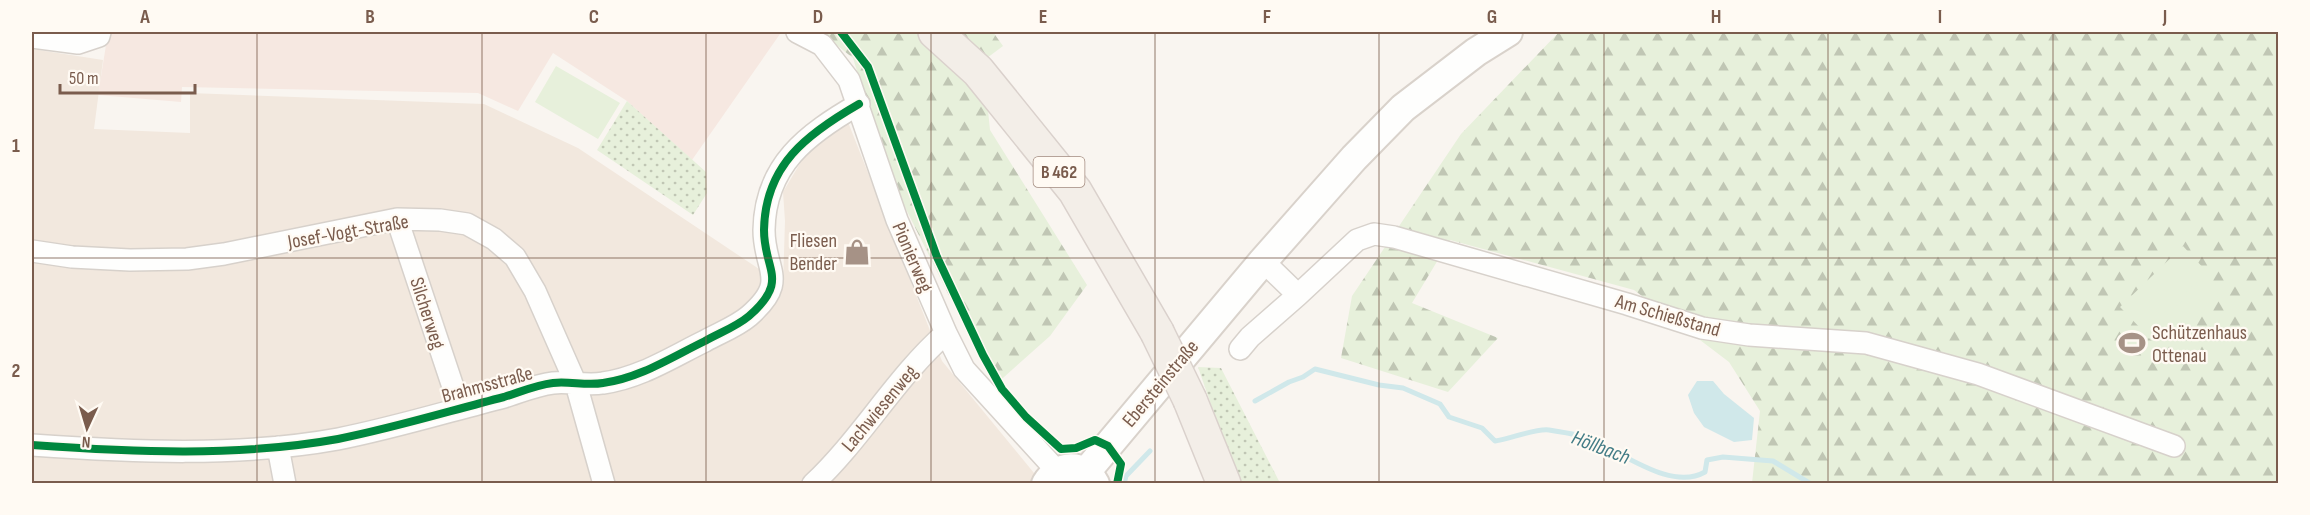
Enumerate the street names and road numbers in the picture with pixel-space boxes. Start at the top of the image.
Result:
road number: B 462 [1034,157,1084,187]
street label: Josef-Vogt-Straße [285,210,410,255]
street label: Pionierweg [887,219,938,296]
street label: Silcherweg [404,275,450,352]
street label: Am Schießstand [1612,289,1723,342]
street label: Ebersteinstraße [1117,335,1204,432]
street label: Lachwiesenweg [837,360,923,457]
street label: Brahmsstraße [439,361,535,409]

